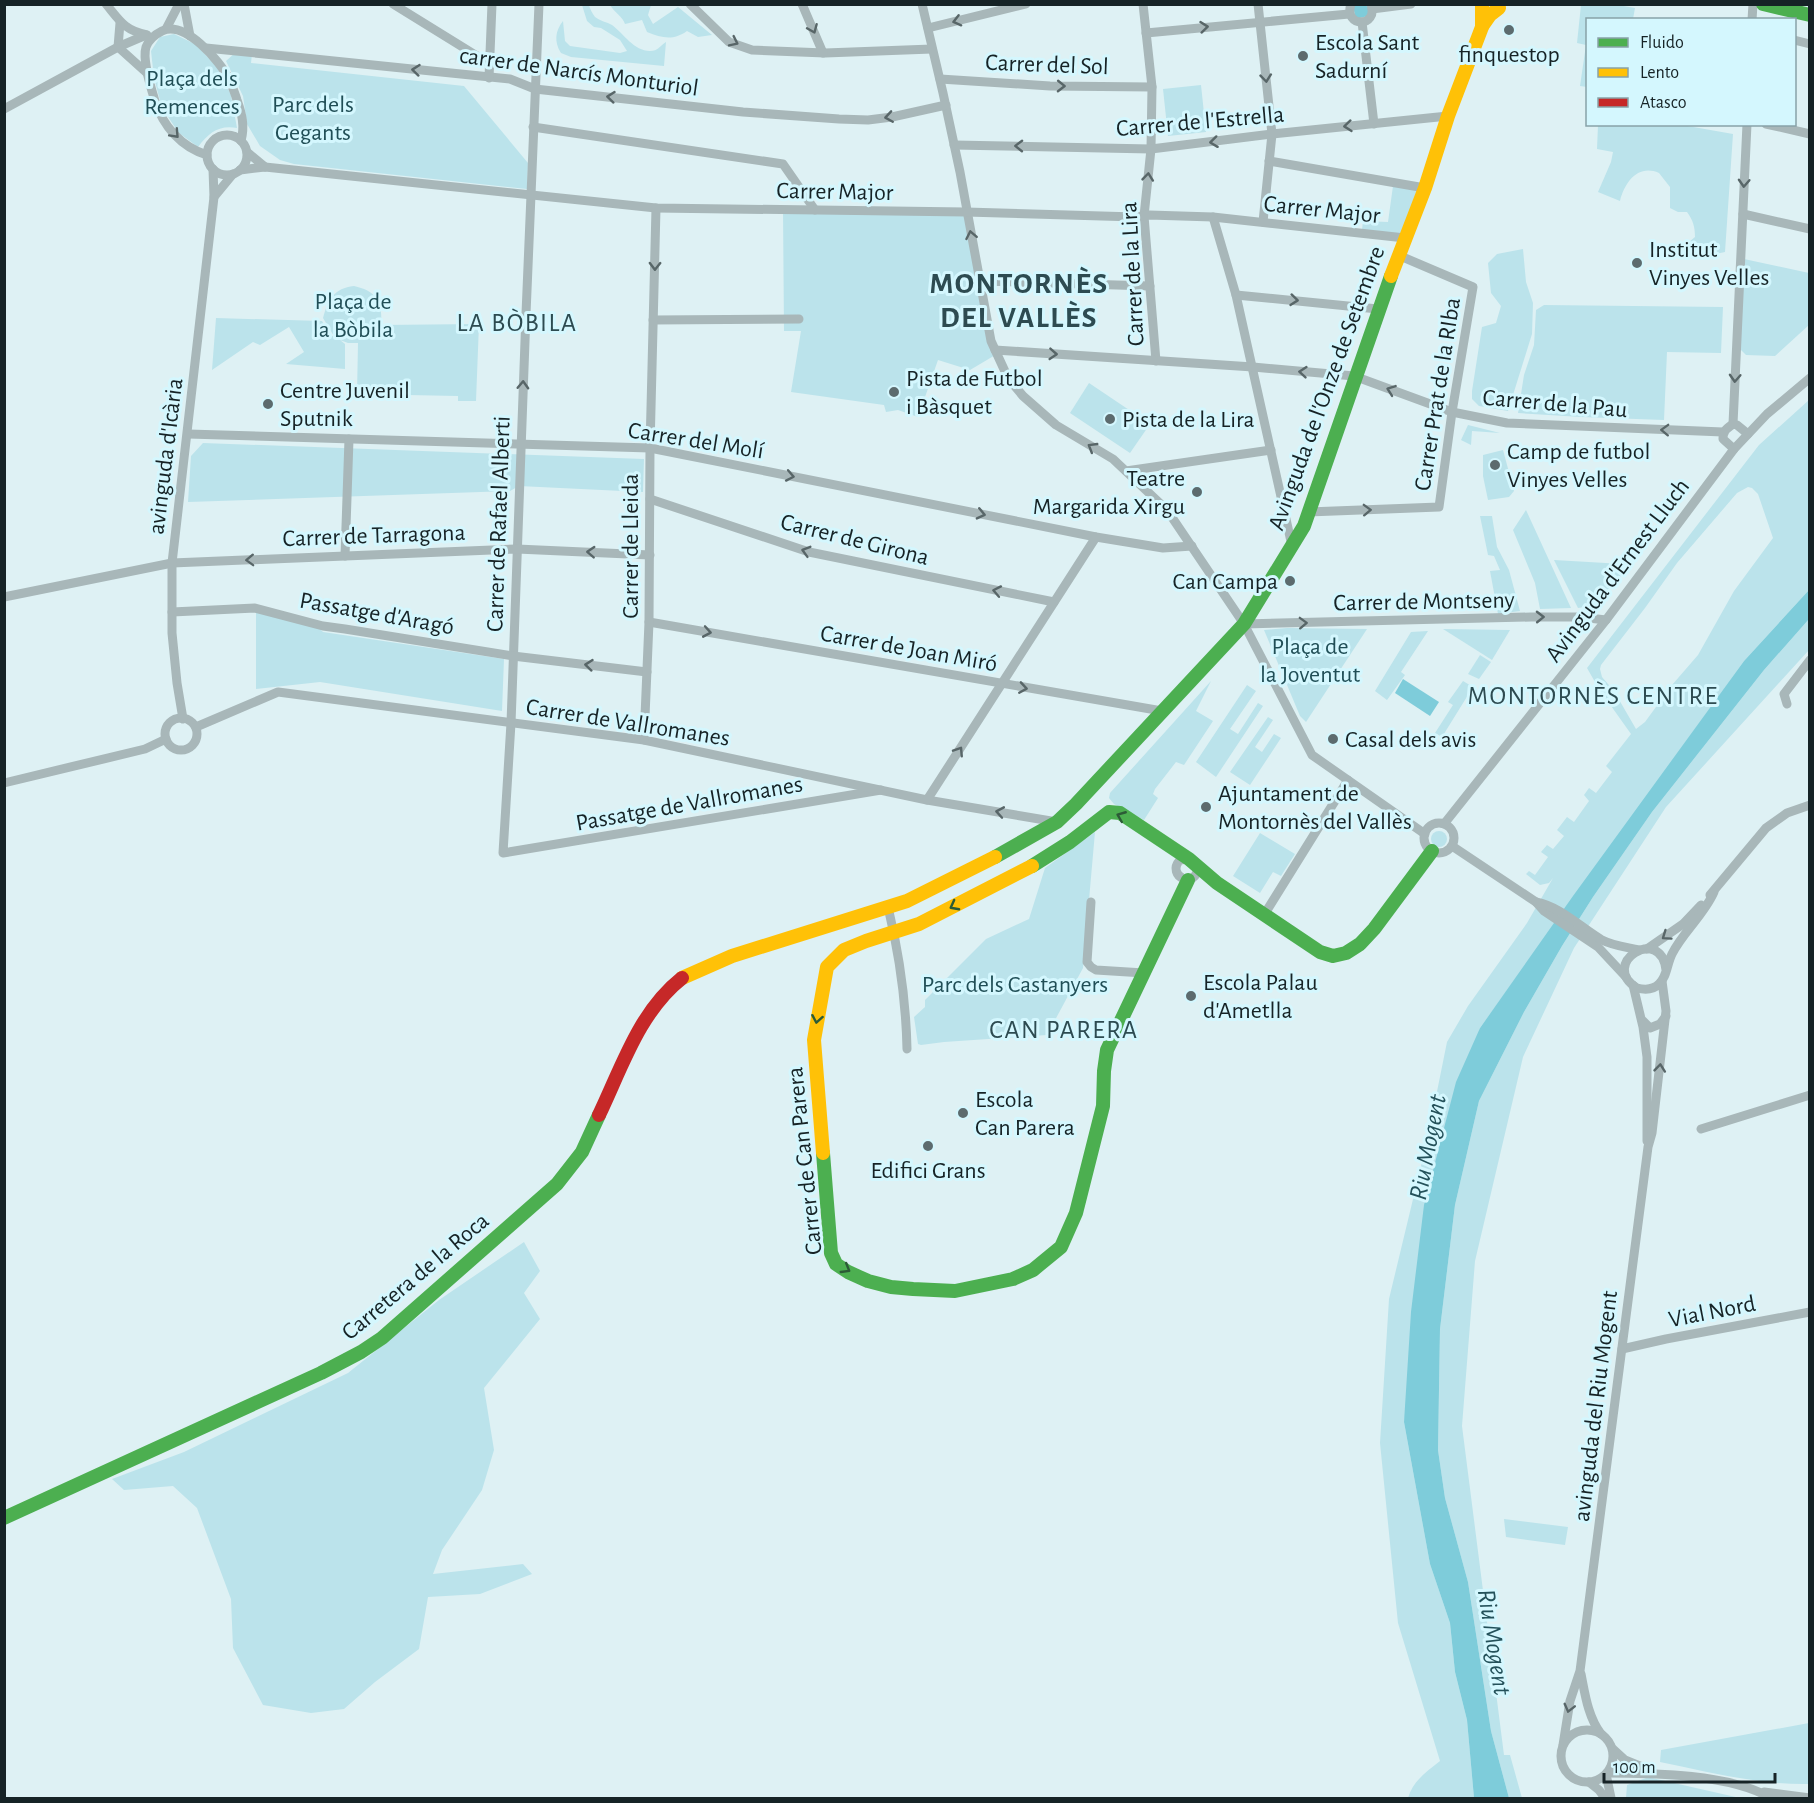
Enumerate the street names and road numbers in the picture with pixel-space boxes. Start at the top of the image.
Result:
street label: carrer de Narcís Monturiol [458,43,700,101]
street label: Carrer del Sol [985,51,1109,79]
street label: Carrer de l'Estrella [1115,103,1285,141]
street label: Carrer Major [776,179,894,205]
street label: Carrer Major [1262,192,1382,228]
street label: Carrer de la Lira [1117,201,1149,347]
street label: Avinguda de l'Onze de Setembre [1264,243,1390,533]
street label: Carrer Prat de la RIba [1411,296,1465,493]
street label: avinguda d'Icària [144,377,187,536]
street label: Carrer de la Pau [1482,386,1628,422]
street label: Carrer de Rafael Alberti [483,416,515,632]
street label: Carrer del Molí [626,418,766,464]
street label: Carrer de Lleida [619,473,643,619]
street label: Avinguda d'Ernest Lluch [1541,475,1694,667]
street label: Carrer de Girona [778,510,931,570]
street label: Carrer de Tarragona [282,521,466,551]
street label: Carrer de Montseny [1333,588,1515,616]
street label: Passatge d'Aragó [298,589,456,639]
street label: Carrer de Joan Miró [818,622,999,676]
street label: Carrer de Vallromanes [524,695,731,751]
street label: Passatge de Vallromanes [574,772,804,836]
street label: Carrer de Can Parera [783,1066,827,1256]
street label: Carretera de la Roca [338,1209,494,1345]
street label: avinguda del Riu Mogent [1570,1289,1622,1523]
street label: Vial Nord [1667,1292,1758,1332]

